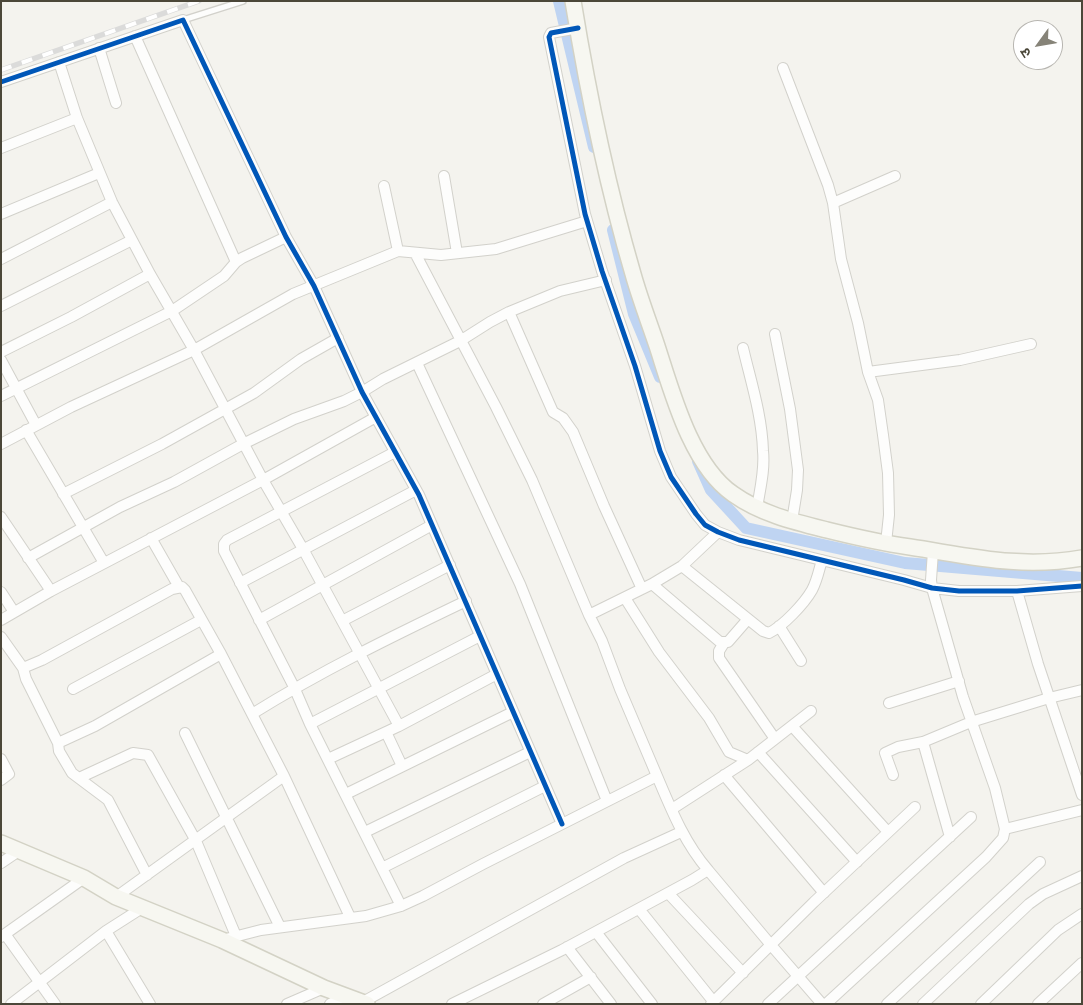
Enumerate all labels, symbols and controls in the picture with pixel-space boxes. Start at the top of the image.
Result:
north arrow [1013,20,1063,70]
text: उ [1016,45,1035,61]

